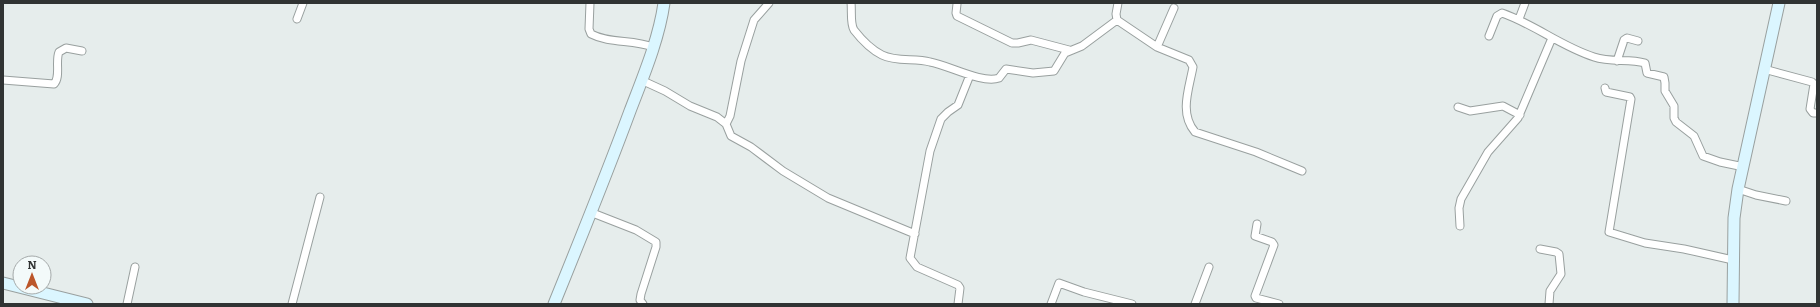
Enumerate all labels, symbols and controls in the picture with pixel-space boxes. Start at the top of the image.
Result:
north arrow [12,255,52,295]
text: N [27,256,37,272]

